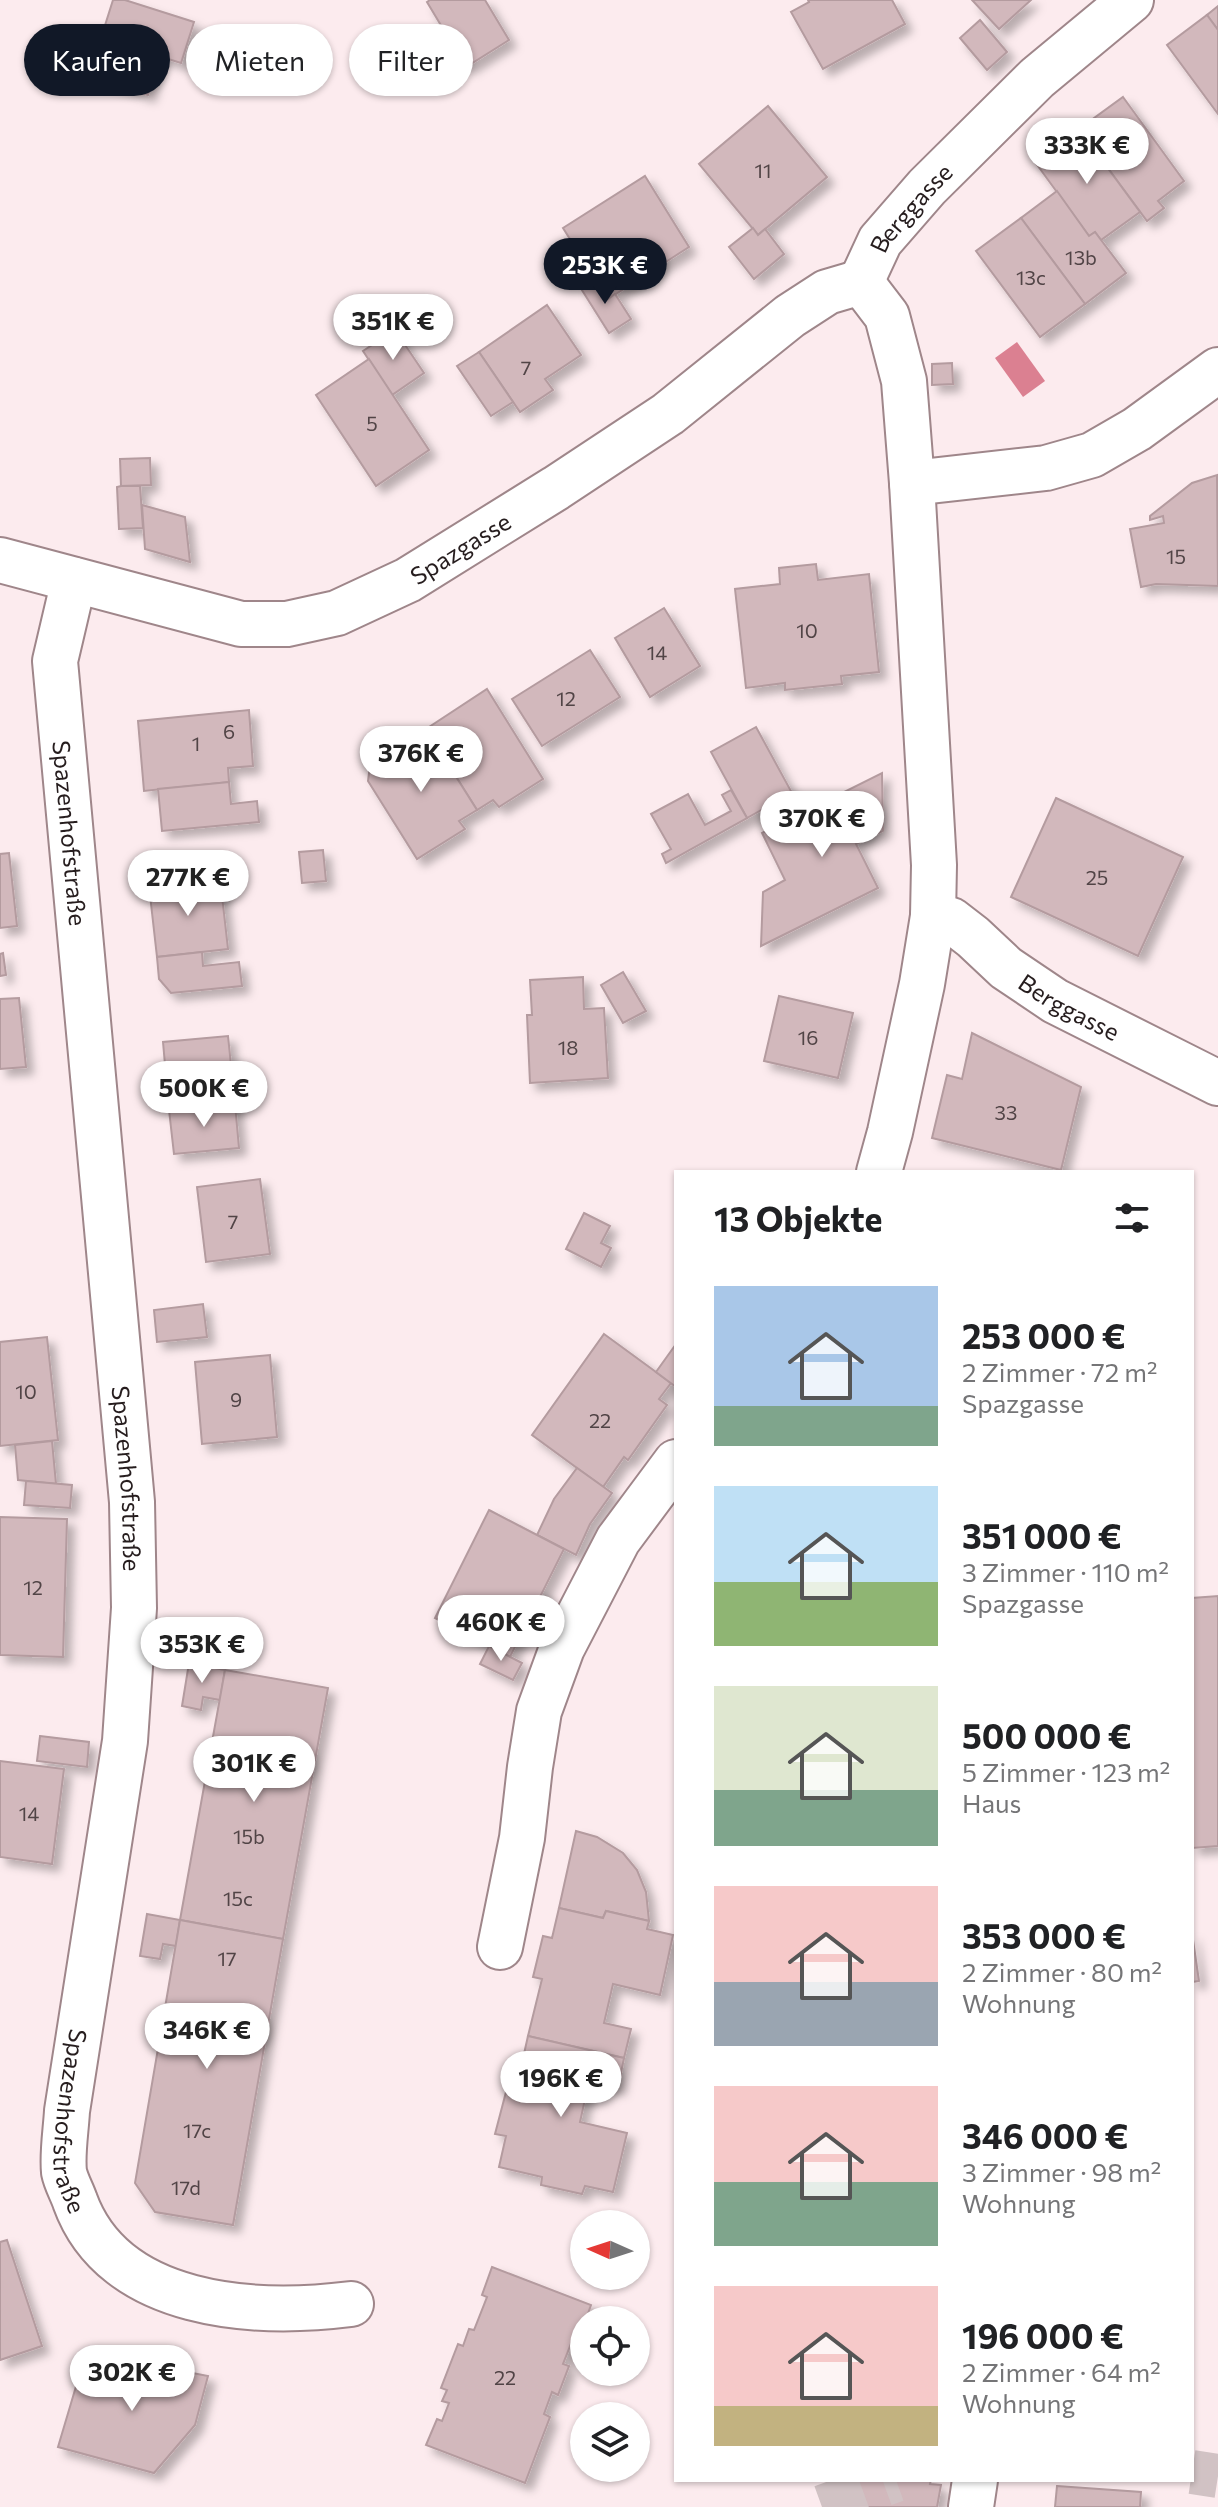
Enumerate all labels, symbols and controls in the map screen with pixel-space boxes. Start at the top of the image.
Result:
chip: Kaufen [24,24,170,96]
chip: Mieten [186,24,333,96]
chip: Filter [349,24,473,96]
pin: 333K € [1022,118,1152,186]
text: 333K € [1044,128,1130,159]
street label: Berggasse [862,157,957,257]
house number: 11 [754,158,772,182]
pin: 253K € [540,238,670,306]
house number: 13b [1065,245,1097,269]
text: 253K € [562,248,648,279]
house number: 13c [1016,265,1046,289]
pin: 351K € [328,294,458,362]
text: 351K € [351,304,435,335]
house number: 7 [521,355,531,379]
house number: 5 [366,411,378,435]
street label: Spazgasse [404,506,515,590]
house number: 15 [1166,544,1186,568]
house number: 10 [796,618,818,642]
house number: 14 [647,640,667,664]
house number: 12 [556,686,576,710]
house number: 6 [223,719,235,743]
pin: 376K € [356,726,486,794]
house number: 1 [192,731,200,755]
text: 376K € [378,736,464,767]
street label: Spazenhofstraße [48,739,94,927]
pin: 370K € [757,791,887,859]
text: 370K € [778,801,866,832]
pin: 277K € [123,850,253,918]
text: 277K € [146,860,230,891]
house number: 25 [1086,865,1108,889]
street label: Berggasse [1014,967,1125,1046]
house number: 16 [798,1025,818,1049]
house number: 18 [558,1035,578,1059]
pin: 500K € [139,1061,269,1129]
text: 500K € [158,1071,250,1102]
house number: 33 [995,1100,1017,1124]
icon: filters [1110,1196,1154,1240]
text: 13 Objekte [714,1197,882,1239]
house number: 7 [228,1209,238,1233]
text: 253 000 € [962,1314,1126,1356]
icon: home [778,1318,874,1414]
text: 2 Zimmer · 72 m² [962,1356,1157,1387]
house number: 10 [15,1379,37,1403]
street label: Spazenhofstraße [107,1384,148,1572]
house number: 9 [230,1387,242,1411]
text: Spazgasse [962,1387,1084,1418]
house number: 22 [589,1408,611,1432]
text: 351 000 € [962,1514,1122,1556]
icon: home [778,1518,874,1614]
text: 3 Zimmer · 110 m² [962,1556,1169,1587]
house number: 12 [23,1575,43,1599]
text: Spazgasse [962,1587,1084,1618]
pin: 460K € [436,1595,566,1663]
text: 460K € [456,1605,546,1636]
pin: 353K € [137,1617,267,1685]
text: 353K € [159,1627,245,1658]
text: 500 000 € [962,1714,1132,1756]
icon: home [778,1718,874,1814]
pin: 301K € [189,1736,319,1804]
text: 301K € [211,1746,297,1777]
text: 5 Zimmer · 123 m² [962,1756,1170,1787]
text: Haus [962,1787,1021,1818]
house number: 14 [19,1801,39,1825]
house number: 15b [233,1824,265,1848]
house number: 15c [223,1886,253,1910]
text: 353 000 € [962,1914,1126,1956]
icon: home [778,1918,874,2014]
house number: 17 [217,1946,237,1970]
text: 2 Zimmer · 80 m² [962,1956,1162,1987]
text: Wohnung [962,1987,1076,2018]
pin: 346K € [142,2003,272,2071]
text: 346K € [163,2013,251,2044]
street label: Spazenhofstraße [49,2027,94,2217]
pin: 196K € [496,2051,626,2119]
text: 196K € [518,2061,604,2092]
text: 346 000 € [962,2114,1128,2156]
house number: 17c [183,2118,211,2142]
icon: home [778,2118,874,2214]
text: 3 Zimmer · 98 m² [962,2156,1161,2187]
house number: 17d [171,2175,201,2199]
text: Wohnung [962,2187,1076,2218]
north arrow [570,2210,650,2290]
map controls [570,2210,650,2482]
button: locate [570,2306,650,2386]
text: 196 000 € [962,2314,1124,2356]
icon: home [778,2318,874,2414]
pin: 302K € [67,2345,197,2413]
text: 302K € [88,2355,176,2386]
text: 2 Zimmer · 64 m² [962,2356,1161,2387]
house number: 22 [494,2365,516,2389]
text: Wohnung [962,2387,1076,2418]
button: layers [570,2402,650,2482]

